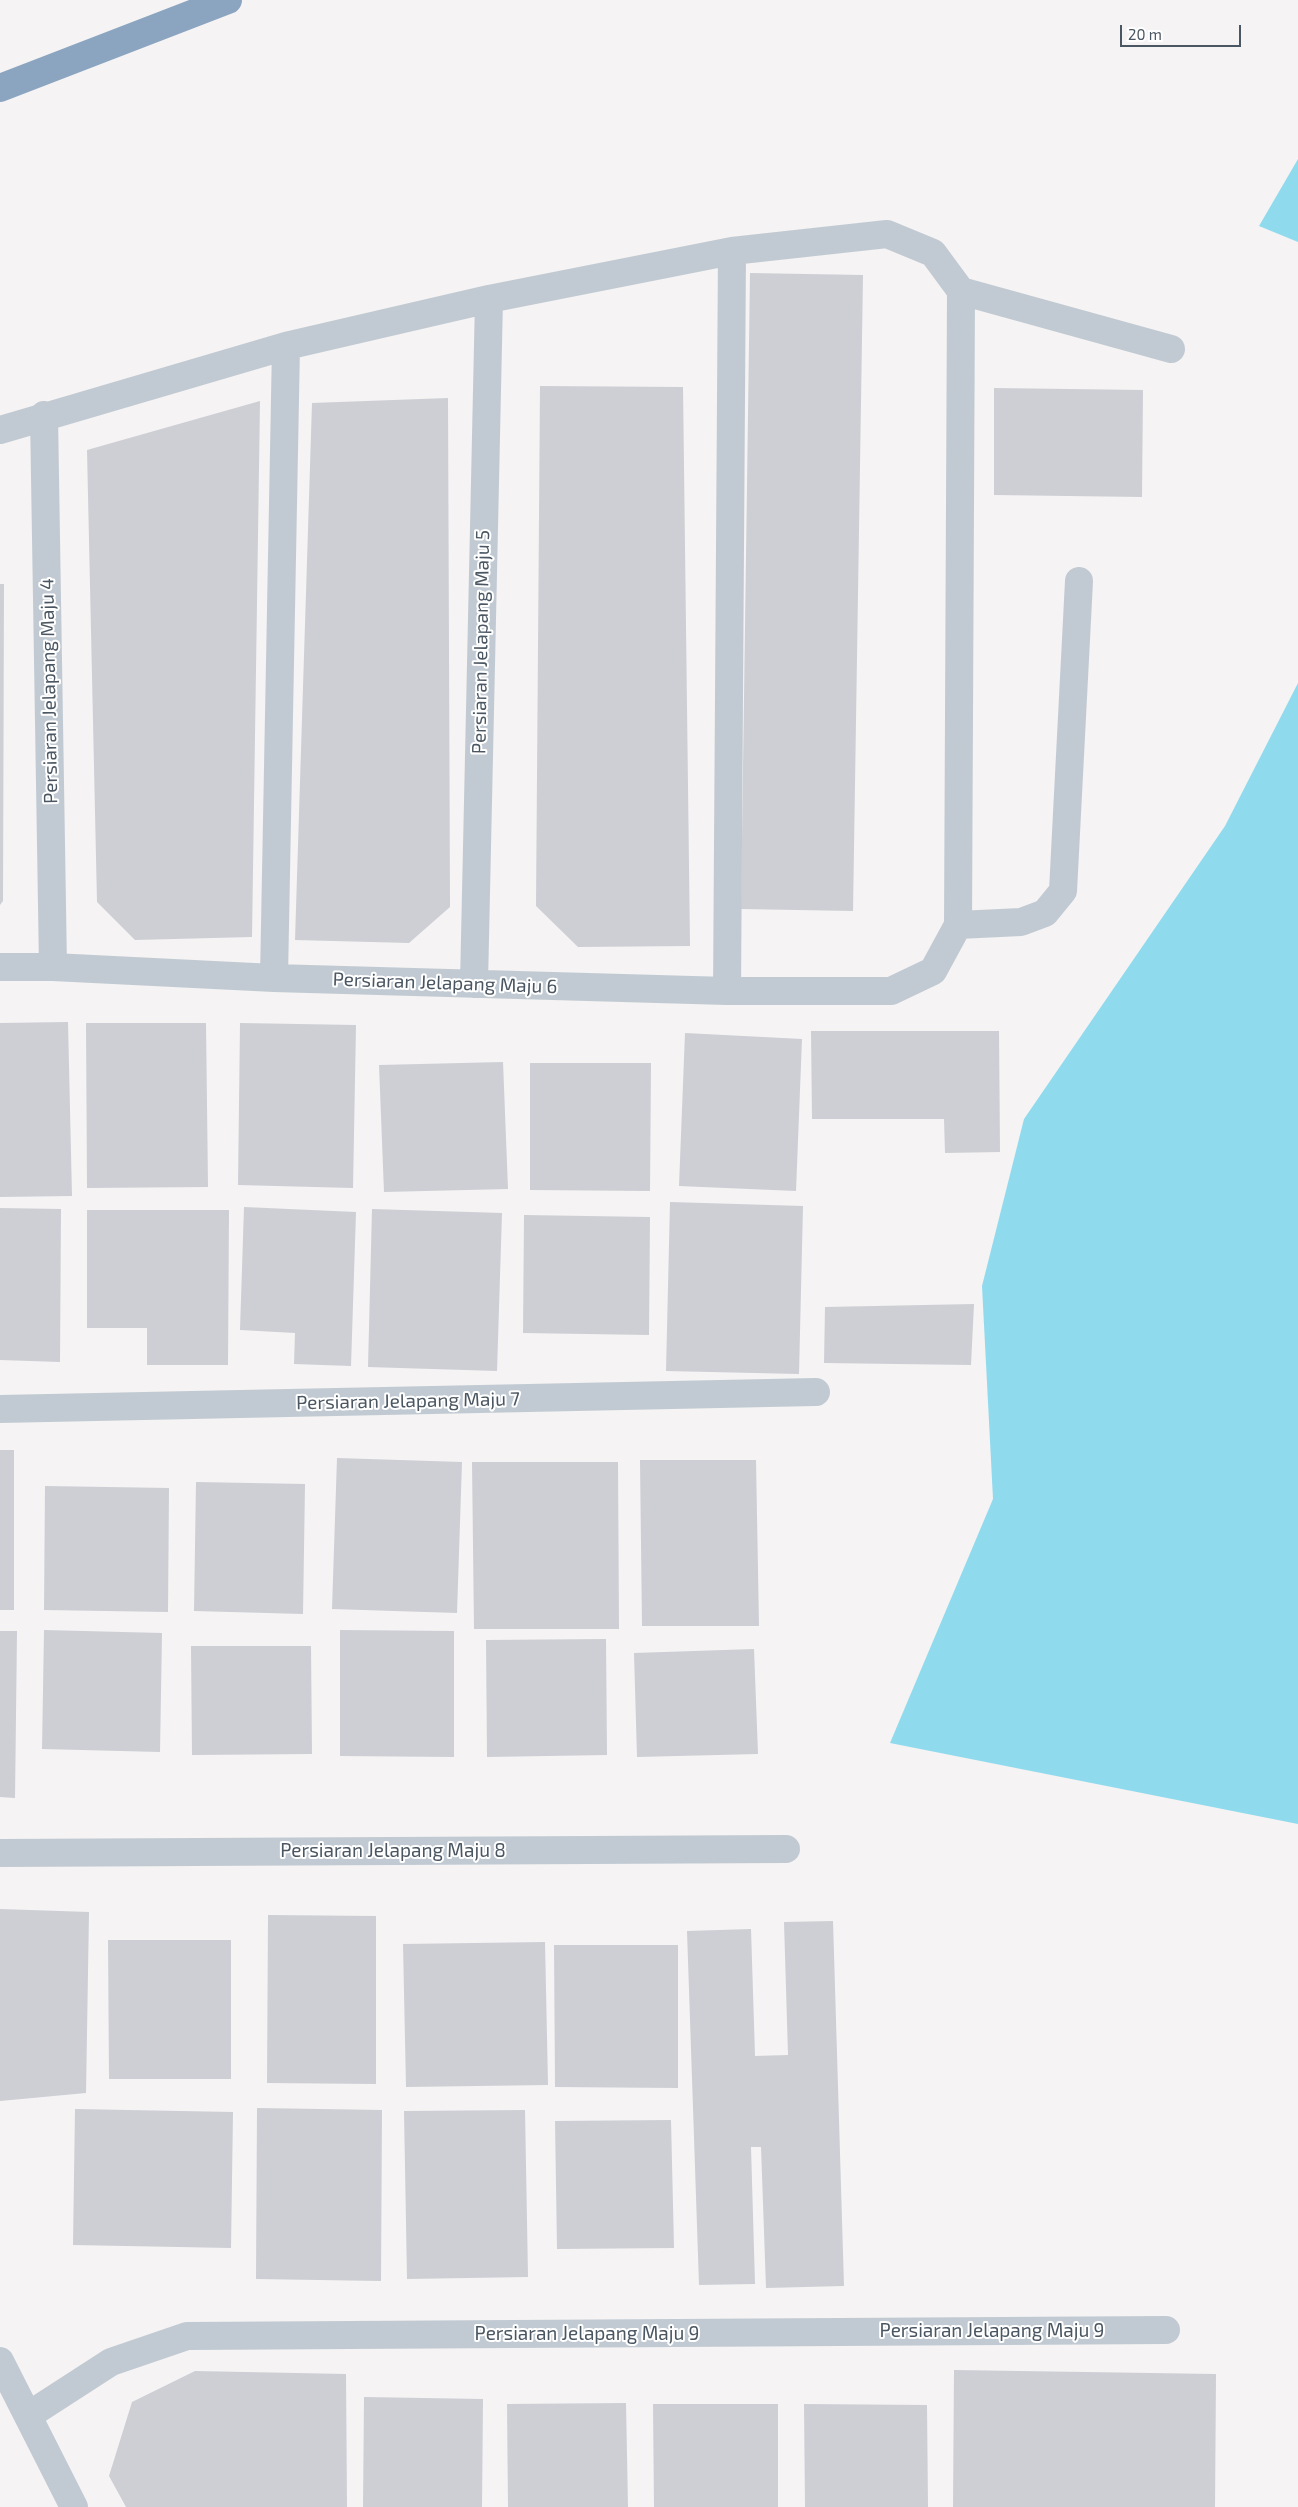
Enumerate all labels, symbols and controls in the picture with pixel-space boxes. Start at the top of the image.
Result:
scale bar [1123,15,1244,47]
text: 20 m [1128,25,1162,43]
street label: Persiaran Jelapang Maju 5 [468,530,494,754]
street label: Persiaran Jelapang Maju 4 [36,578,62,804]
street label: Persiaran Jelapang Maju 6 [332,968,558,998]
street label: Persiaran Jelapang Maju 7 [296,1388,520,1414]
street label: Persiaran Jelapang Maju 8 [280,1840,506,1862]
street label: Persiaran Jelapang Maju 9 [880,2320,1104,2342]
street label: Persiaran Jelapang Maju 9 [475,2323,699,2345]

